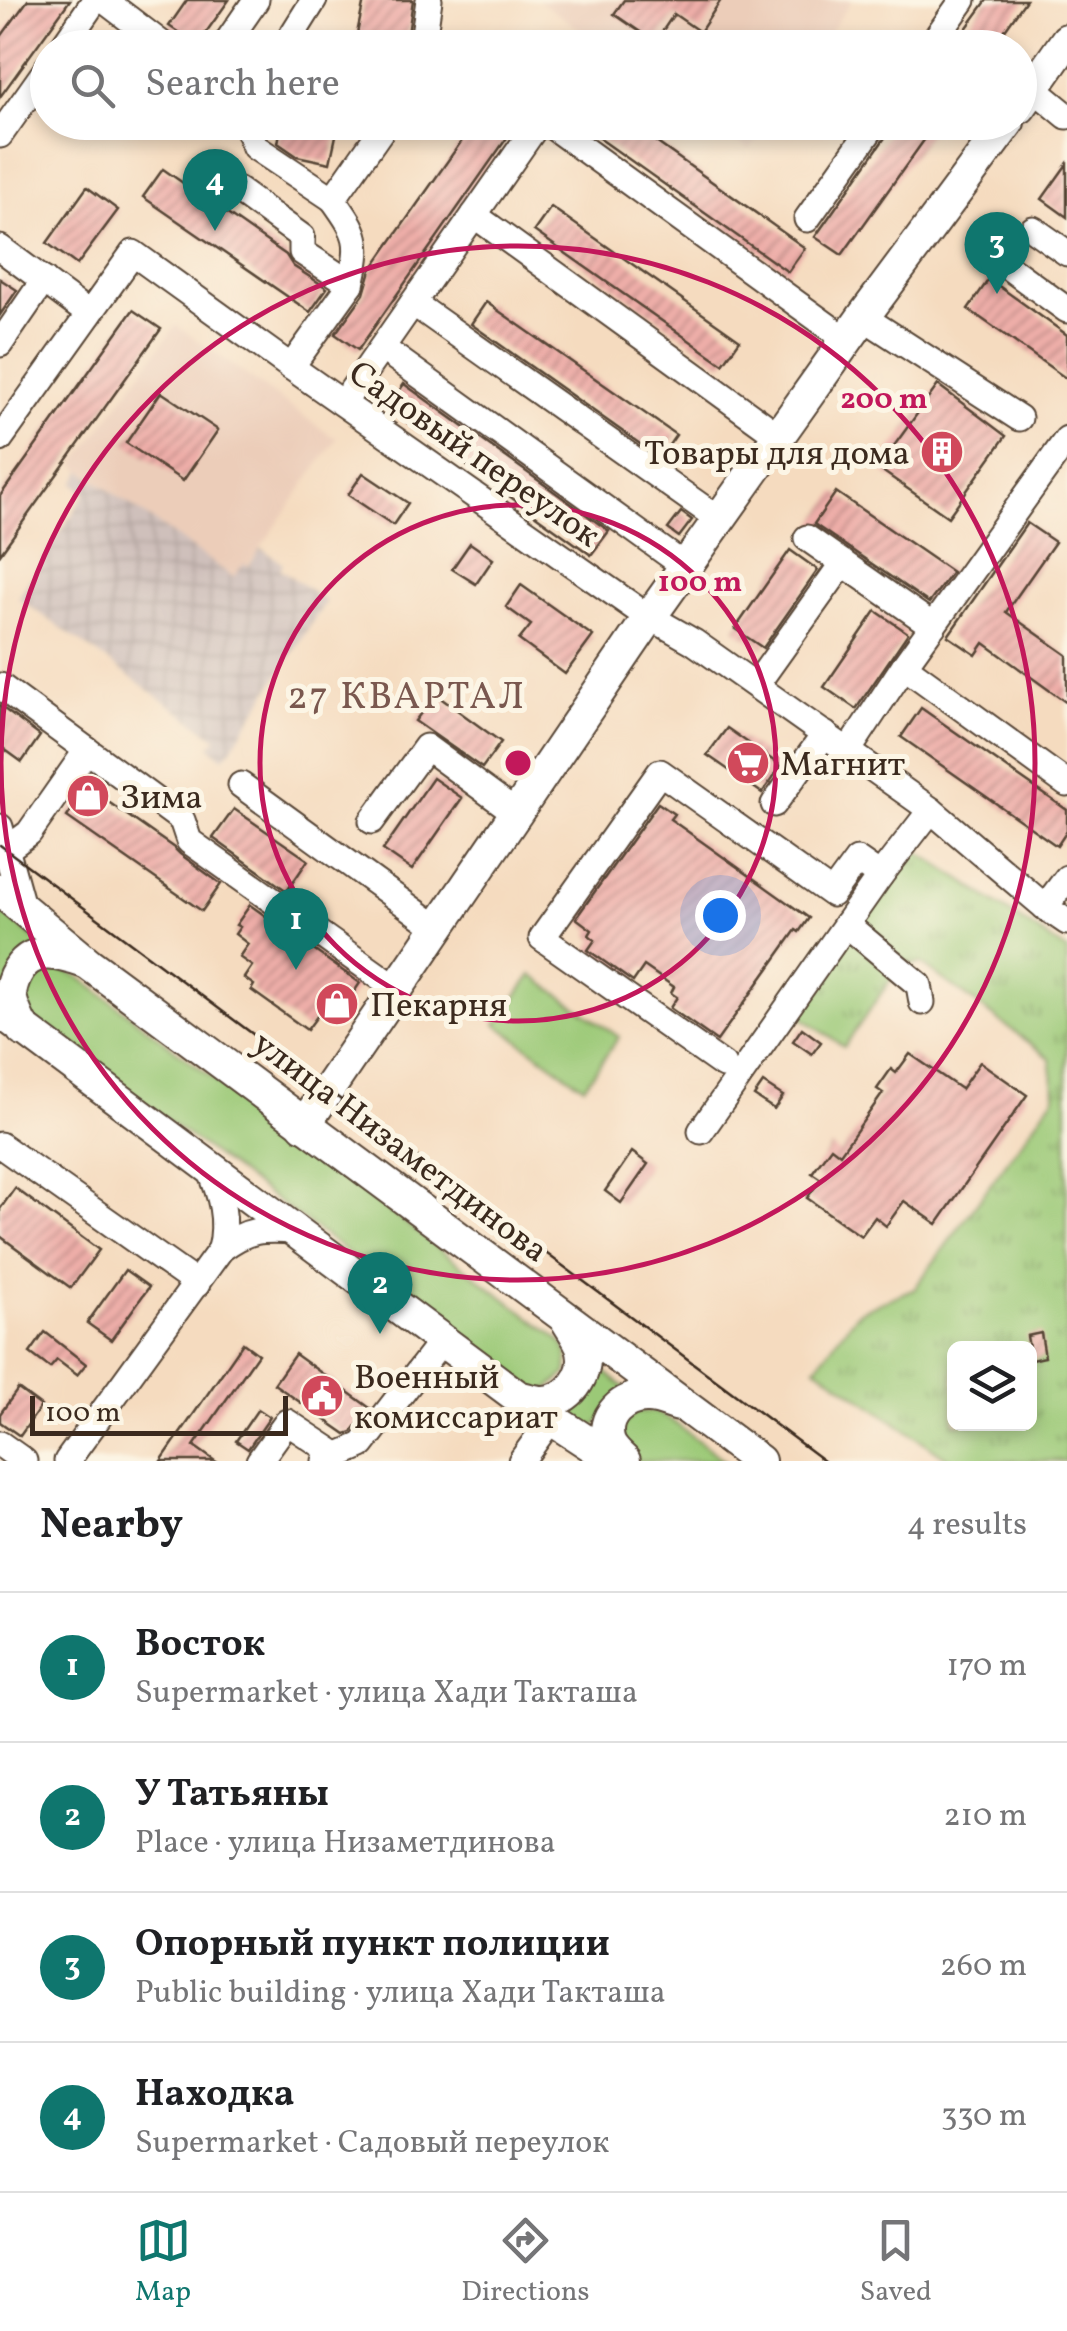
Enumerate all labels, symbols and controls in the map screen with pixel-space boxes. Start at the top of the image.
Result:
search box [30,30,1037,140]
icon: search [65,58,120,113]
text: Search here [145,59,340,112]
pin: 4 [182,148,248,231]
pin: 3 [964,212,1030,294]
street label: Садовый переулок [338,351,609,560]
text: 200 m [840,379,928,421]
building icon: Товары для дома [919,429,965,475]
place label: Товары для дома [644,431,910,479]
text: 100 m [658,562,742,604]
district label: 27 КВАРТАЛ [287,672,527,725]
supermarket icon: Магнит [725,740,771,786]
place label: Магнит [780,742,906,790]
centre of rings [500,745,536,781]
shop icon: Зима [65,773,111,819]
place label: Зима [120,775,203,823]
pin: 1 [264,888,328,970]
your location [695,890,746,941]
shop icon: Пекарня [314,981,360,1027]
place label: Пекарня [370,983,507,1031]
street label: улица Низаметдинова [241,1021,557,1276]
pin: 2 [348,1252,412,1334]
map controls [947,1341,1037,1431]
button: layers [947,1341,1037,1431]
place label: Военный комиссариат [354,1355,558,1443]
public building icon: Военный комиссариат [299,1373,345,1419]
scale bar [30,1391,288,1436]
text: 100 m [45,1394,120,1433]
text: Nearby [40,1497,183,1556]
text: 4 results [907,1504,1027,1548]
text: Восток [135,1619,265,1672]
text: 1 [66,1645,79,1689]
text: 170 m [946,1645,1027,1689]
text: Supermarket · улица Хади Такташа [135,1672,638,1716]
text: У Татьяны [135,1769,329,1822]
text: 2 [64,1795,81,1839]
text: 210 m [943,1795,1027,1839]
text: Place · улица Низаметдинова [135,1822,556,1866]
text: Опорный пункт полиции [135,1919,610,1972]
text: 3 [64,1945,81,1989]
text: 260 m [940,1945,1027,1989]
text: Public building · улица Хади Такташа [135,1972,666,2016]
text: Находка [135,2069,295,2122]
text: 4 [63,2095,82,2139]
text: 330 m [941,2095,1027,2139]
text: Supermarket · Садовый переулок [135,2122,609,2166]
tab: Map [135,2213,191,2312]
tab: Directions [461,2213,590,2312]
tab: Saved [860,2213,932,2312]

